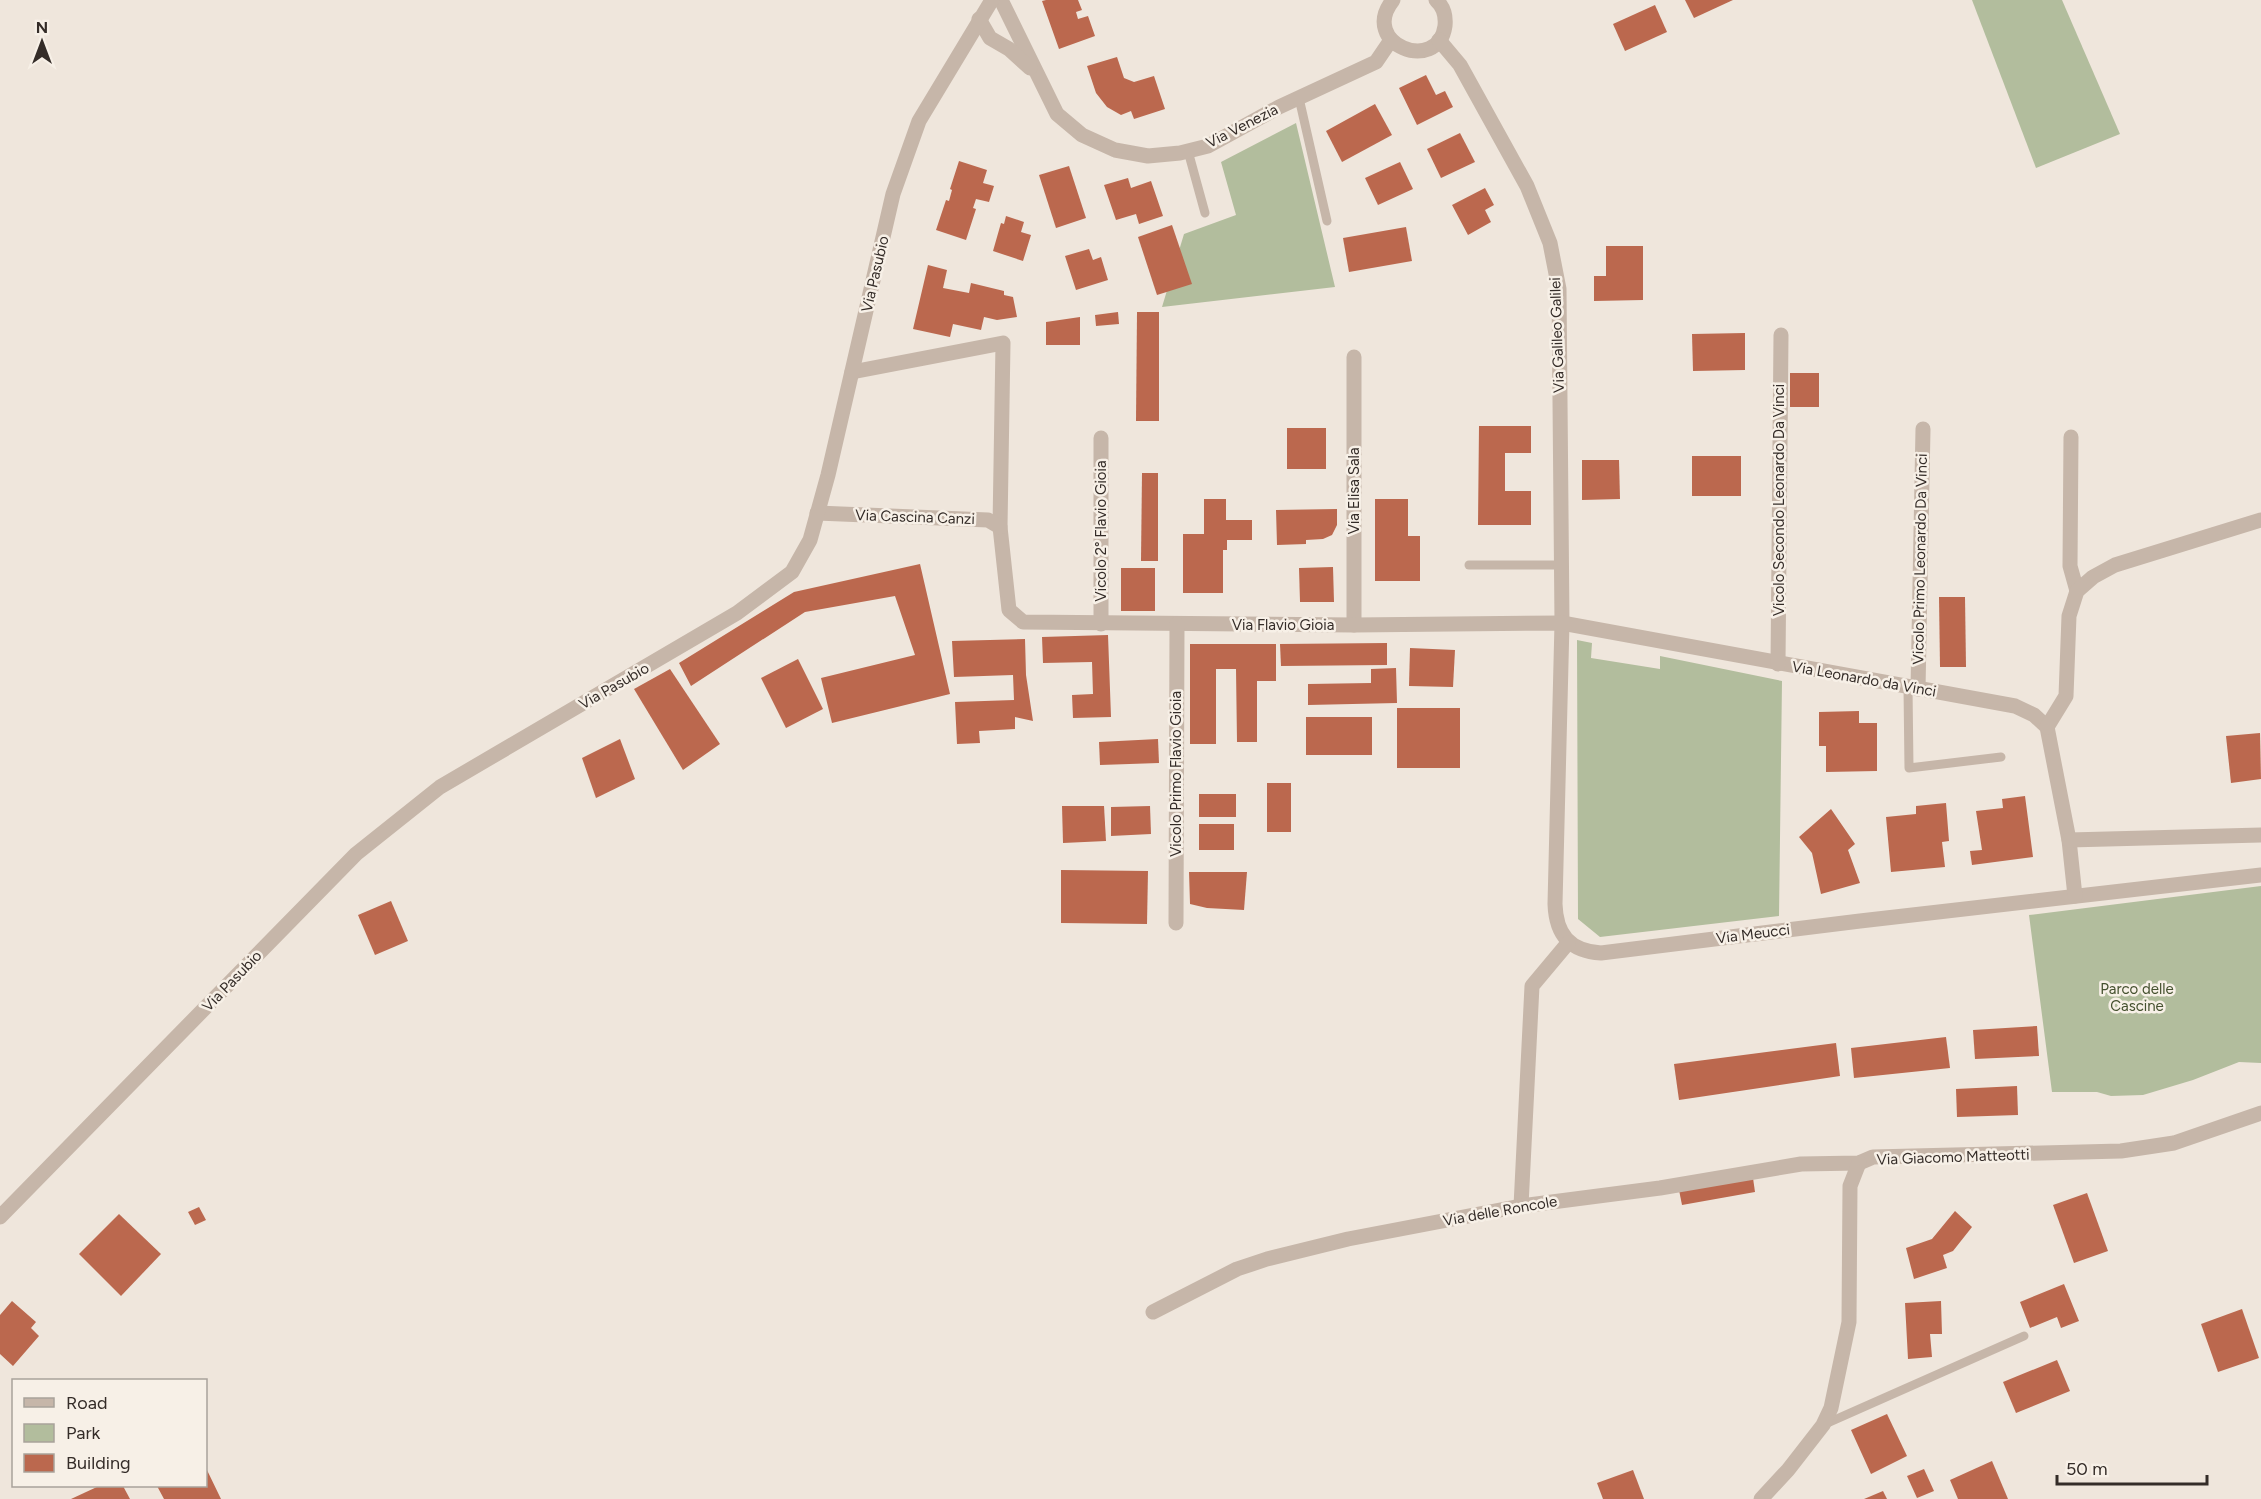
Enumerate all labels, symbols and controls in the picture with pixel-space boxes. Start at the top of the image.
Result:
north arrow [12,12,72,72]
text: N [36,18,48,37]
street label: Via Venezia [1203,100,1281,152]
street label: Via Pasubio [857,234,893,314]
street label: Via Galileo Galilei [1546,277,1568,393]
street label: Vicolo Secondo Leonardo Da Vinci [1770,384,1788,616]
street label: Via Elisa Sala [1345,447,1363,535]
street label: Vicolo Primo Leonardo Da Vinci [1909,453,1931,665]
street label: Vicolo 2° Flavio Gioia [1092,460,1110,602]
street label: Via Cascina Canzi [855,506,975,528]
street label: Via Flavio Gioia [1232,616,1334,634]
street label: Via Leonardo da Vinci [1790,657,1938,701]
street label: Via Pasubio [576,659,652,713]
street label: Vicolo Primo Flavio Gioia [1167,691,1185,857]
street label: Via Meucci [1715,921,1791,947]
street label: Via Pasubio [199,947,266,1015]
park label: Parco delle Cascine [2100,980,2174,1015]
street label: Via Giacomo Matteotti [1876,1145,2030,1169]
street label: Via delle Roncole [1442,1192,1558,1230]
legend [12,1379,207,1487]
text: Road [66,1392,107,1414]
text: Park [66,1422,101,1444]
scale bar [2057,1448,2207,1486]
text: Building [66,1452,131,1474]
text: 50 m [2066,1458,2108,1480]

